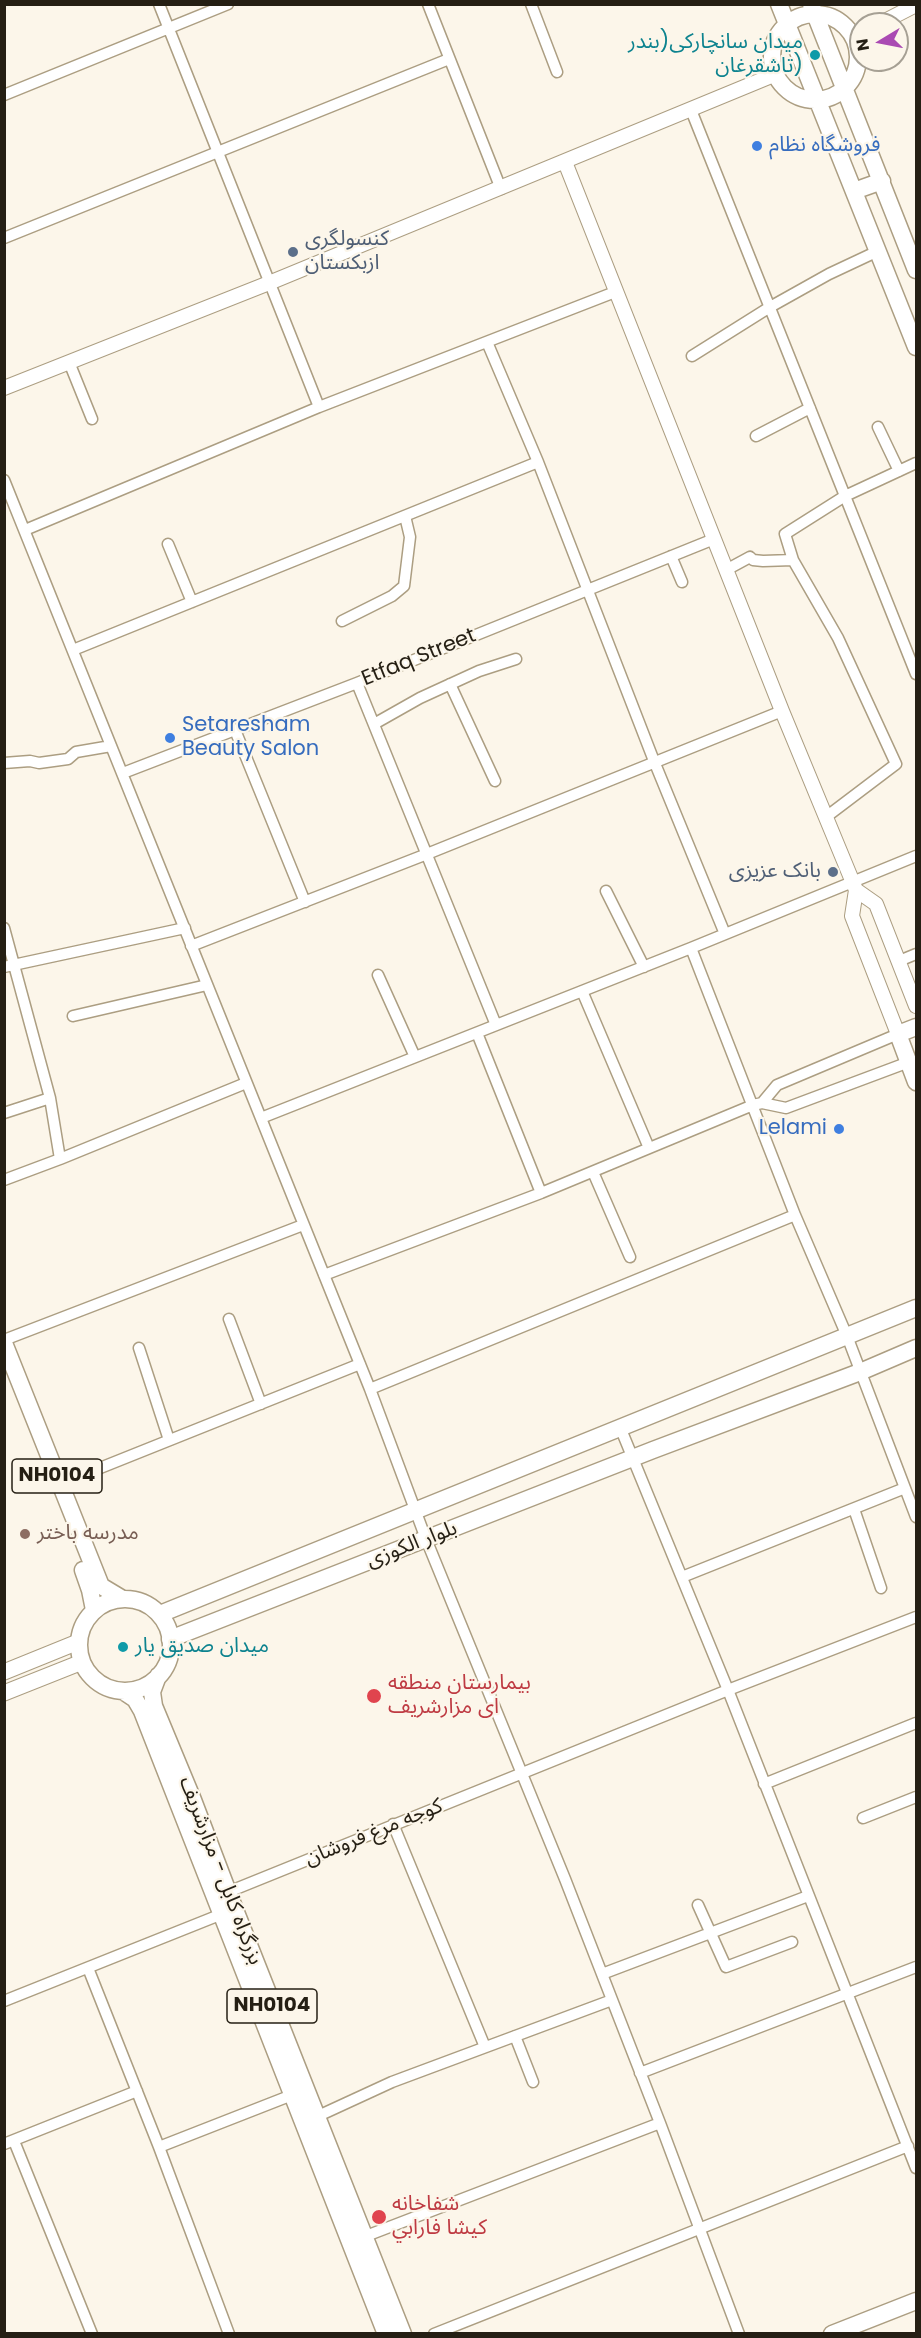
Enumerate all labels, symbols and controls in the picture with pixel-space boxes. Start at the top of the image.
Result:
north arrow [849,12,909,72]
place label: میدان سانچارکی(بندر تاشقرغان) [628,30,803,80]
text: N [850,37,875,53]
marker: میدان سانچارکی(بندر تاشقرغان) [808,48,822,62]
place label: فروشگاه نظام [769,133,880,159]
marker: فروشگاه نظام [750,139,764,153]
place label: کنسولگری ازبکستان [305,227,389,277]
marker: کنسولگری ازبکستان [286,245,300,259]
street label: Etfaq Street [358,624,480,692]
place label: Setaresham Beauty Salon [182,713,319,763]
marker: Setaresham Beauty Salon [163,731,177,745]
place label: بانک عزیزی [729,859,821,885]
marker: بانک عزیزی [826,865,840,879]
place label: Lelami [759,1116,827,1142]
marker: Lelami [832,1122,846,1136]
road number: NH0104 [12,1459,102,1493]
street label: بلوار الکوزی [363,1516,461,1574]
place label: مدرسه باختر [37,1521,139,1547]
marker: مدرسه باختر [18,1527,32,1541]
place label: میدان صدیق یار [135,1634,269,1660]
marker: میدان صدیق یار [116,1640,130,1654]
place label: بیمارستان منطقه ای مزارشریف [388,1671,531,1721]
marker: بیمارستان منطقه ای مزارشریف [365,1687,383,1705]
street label: بزرگراه کابل - مزارشریف [173,1773,267,1969]
street label: كوجه مرغ فروشان [301,1794,447,1872]
road number: NH0104 [227,1989,317,2023]
place label: شفاخانه كيشا فارابي [392,2192,487,2242]
marker: شفاخانه كيشا فارابي [370,2208,388,2226]

